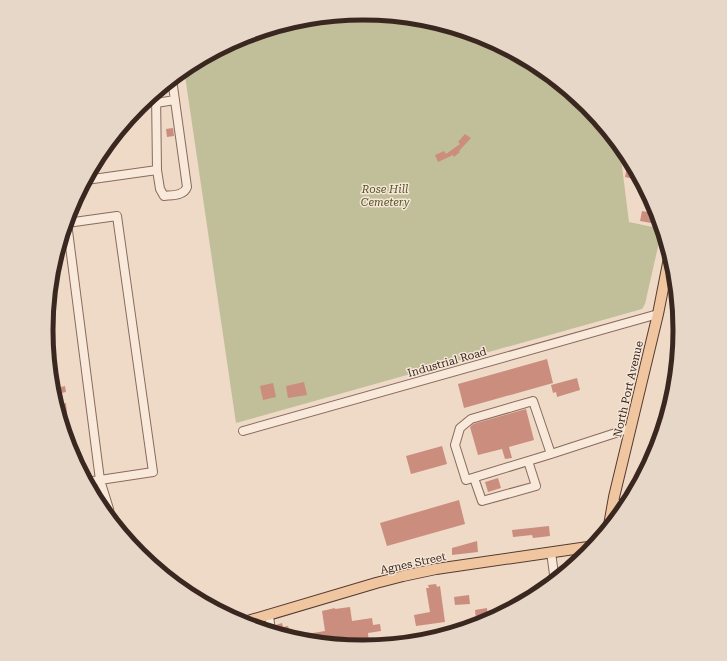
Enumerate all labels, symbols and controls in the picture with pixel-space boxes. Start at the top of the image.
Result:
park label: Rose Hill Cemetery [361,183,410,209]
street label: North Port Avenue [611,340,646,439]
street label: Industrial Road [406,345,488,380]
street label: Agnes Street [379,550,447,577]

